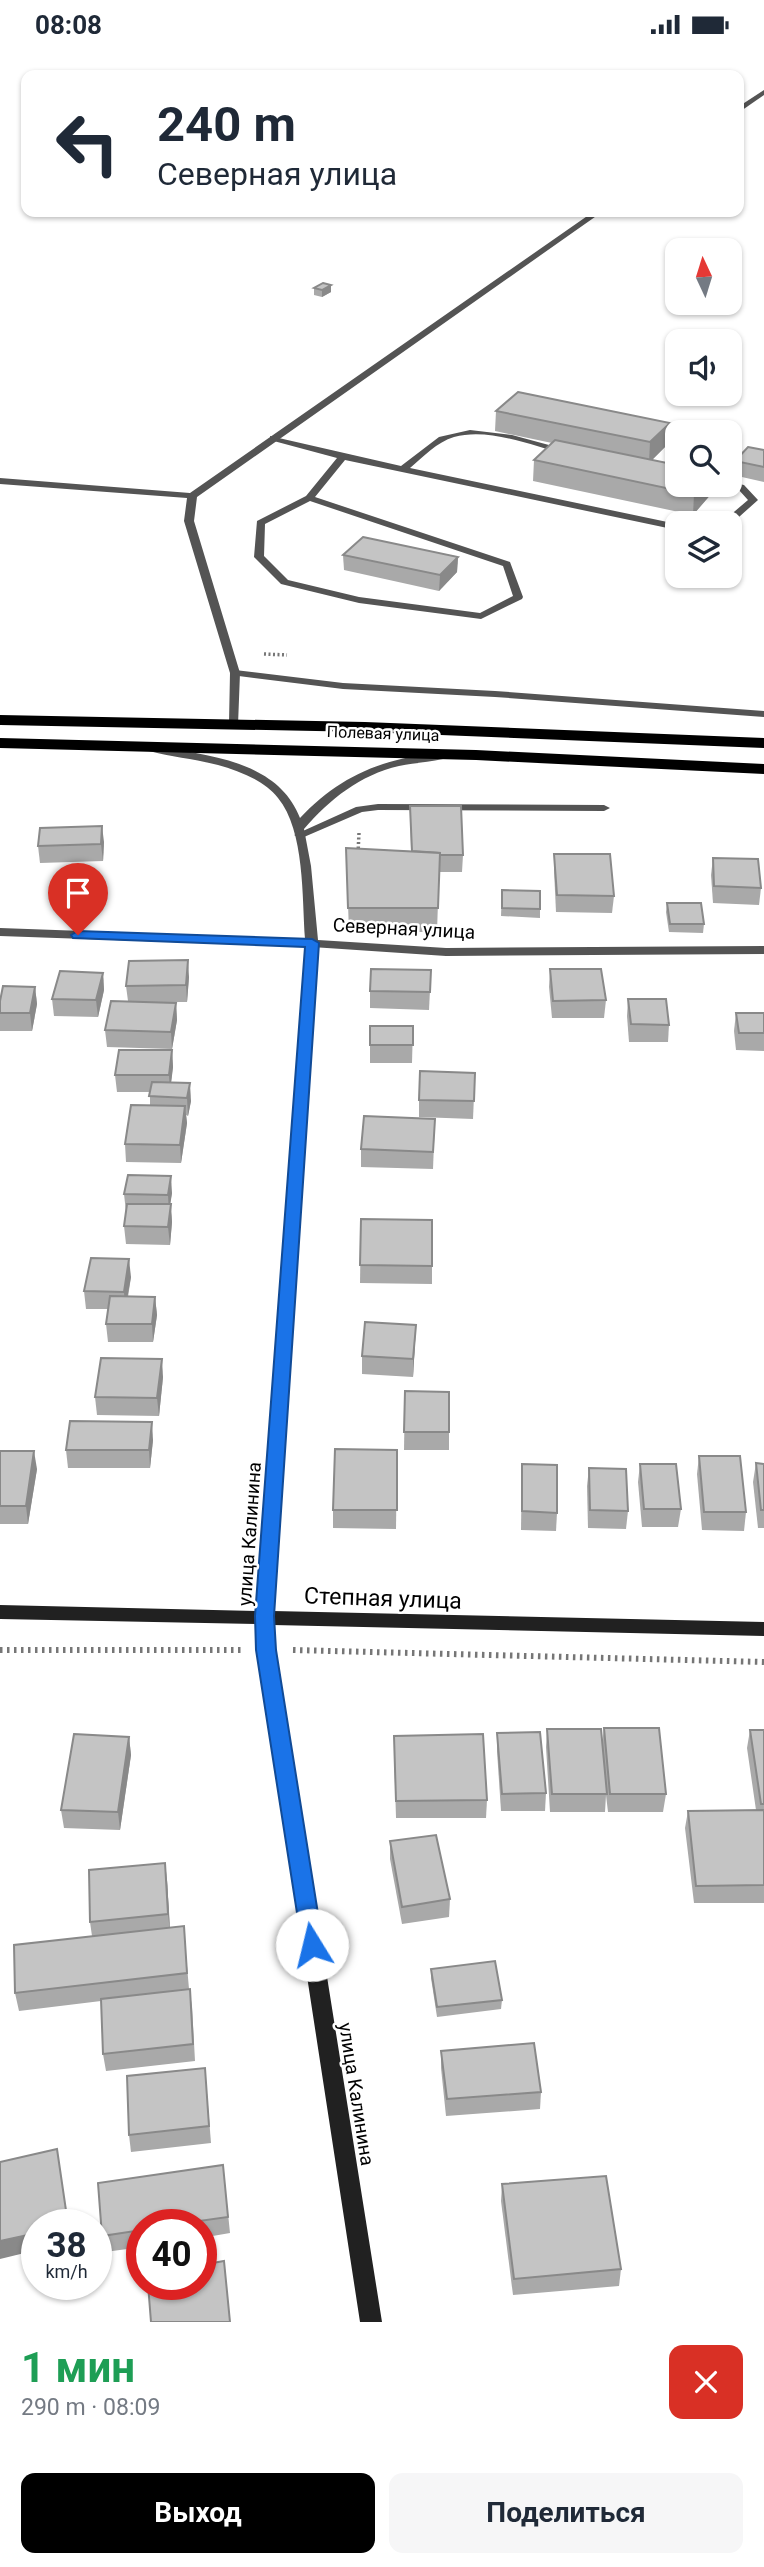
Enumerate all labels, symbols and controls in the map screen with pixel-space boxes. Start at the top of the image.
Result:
text: 08:08 [35,10,102,40]
text: 240 m [157,96,296,153]
icon: left [42,98,133,189]
text: Северная улица [157,155,397,193]
north arrow [665,238,742,315]
map controls [665,238,742,588]
button: sound [665,329,742,406]
button: search [665,420,742,497]
button: layers [665,511,742,588]
street label: Полевая улица [326,722,440,745]
pin [48,863,108,935]
icon: arrive [59,874,97,912]
street label: Северная улица [332,913,476,944]
street label: улица Калинина [233,1461,266,1607]
street label: Степная улица [304,1582,462,1615]
position arrow [275,1908,349,1982]
street label: улица Калинина [334,2021,379,2167]
speed limit sign: 40 [126,2209,217,2300]
text: 38 [46,2225,87,2266]
text: km/h [45,2261,88,2282]
text: 1 мин [21,2343,135,2392]
button: close [669,2345,743,2419]
text: 290 m · 08:09 [21,2394,160,2421]
button: Выход [21,2473,375,2553]
button: Поделиться [389,2473,743,2553]

